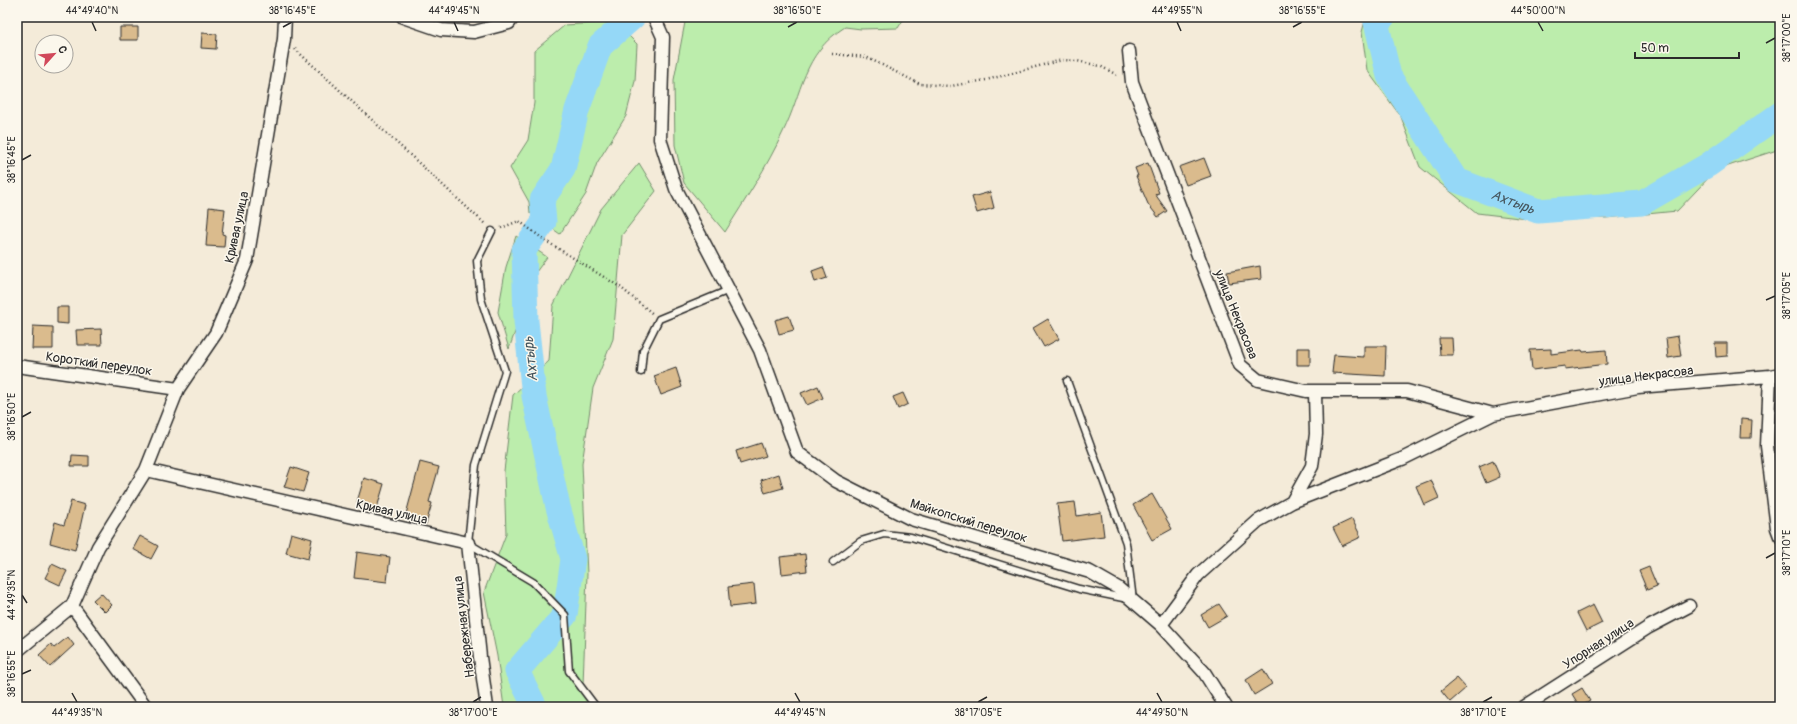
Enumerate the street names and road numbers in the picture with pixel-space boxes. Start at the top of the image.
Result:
street label: Кривая улица [222,190,252,265]
street label: улица Некрасова [1211,267,1261,361]
street label: Короткий переулок [45,349,153,379]
street label: улица Некрасова [1597,362,1694,390]
street label: Кривая улица [354,496,429,528]
street label: Майкопский переулок [908,496,1030,546]
street label: Набережная улица [450,575,478,679]
street label: Упорная улица [1560,615,1637,673]

